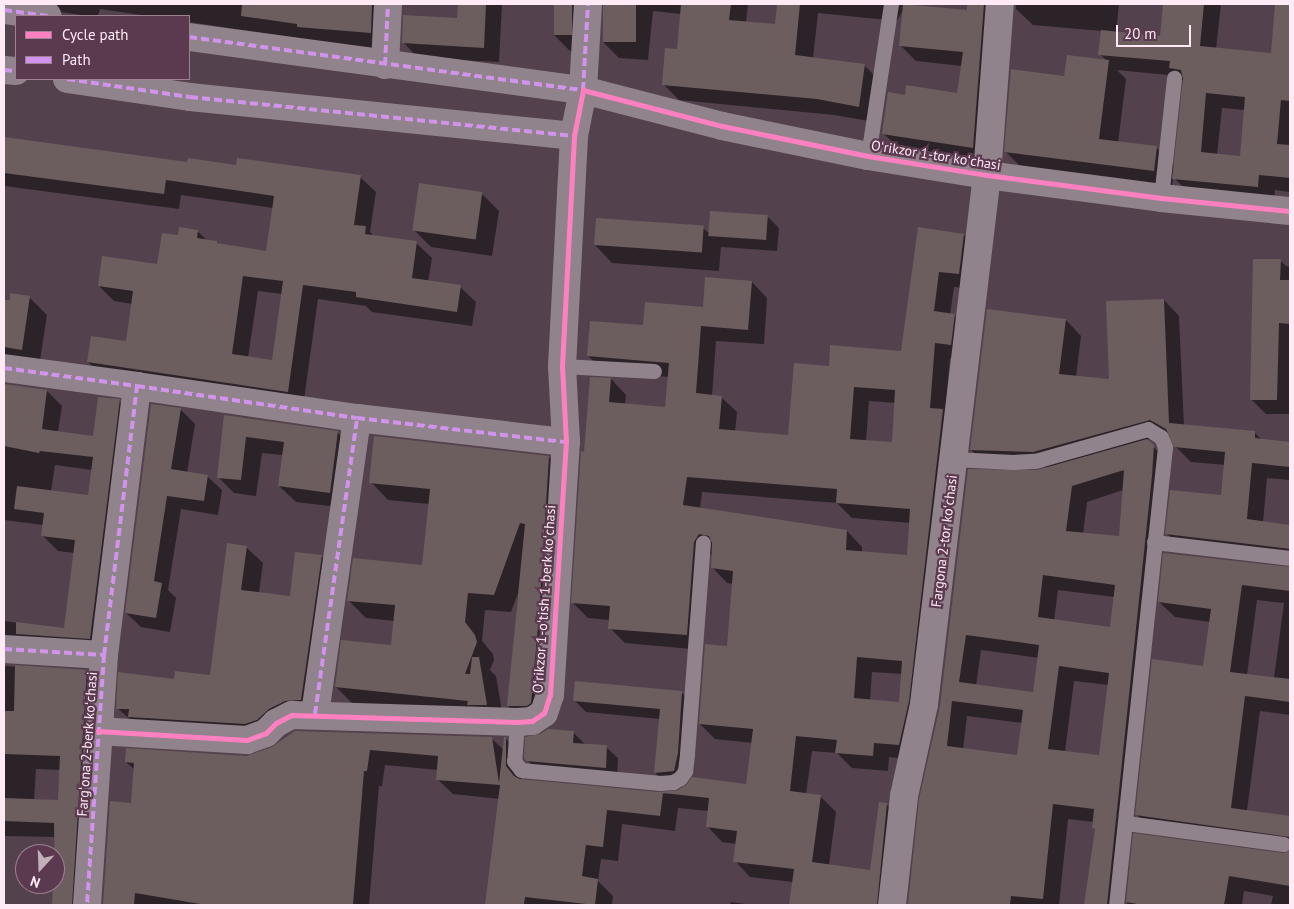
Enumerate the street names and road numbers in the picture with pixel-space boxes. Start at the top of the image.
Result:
street label: Oʻrikzor 1-tor koʻchasi [870,136,1002,174]
street label: Fargona 2-tor koʻchasi [928,474,960,608]
street label: Oʻrikzor 1-oʻtish 1-berk koʻchasi [529,504,559,694]
street label: Fargʻona 2-berk koʻchasi [74,671,100,817]

